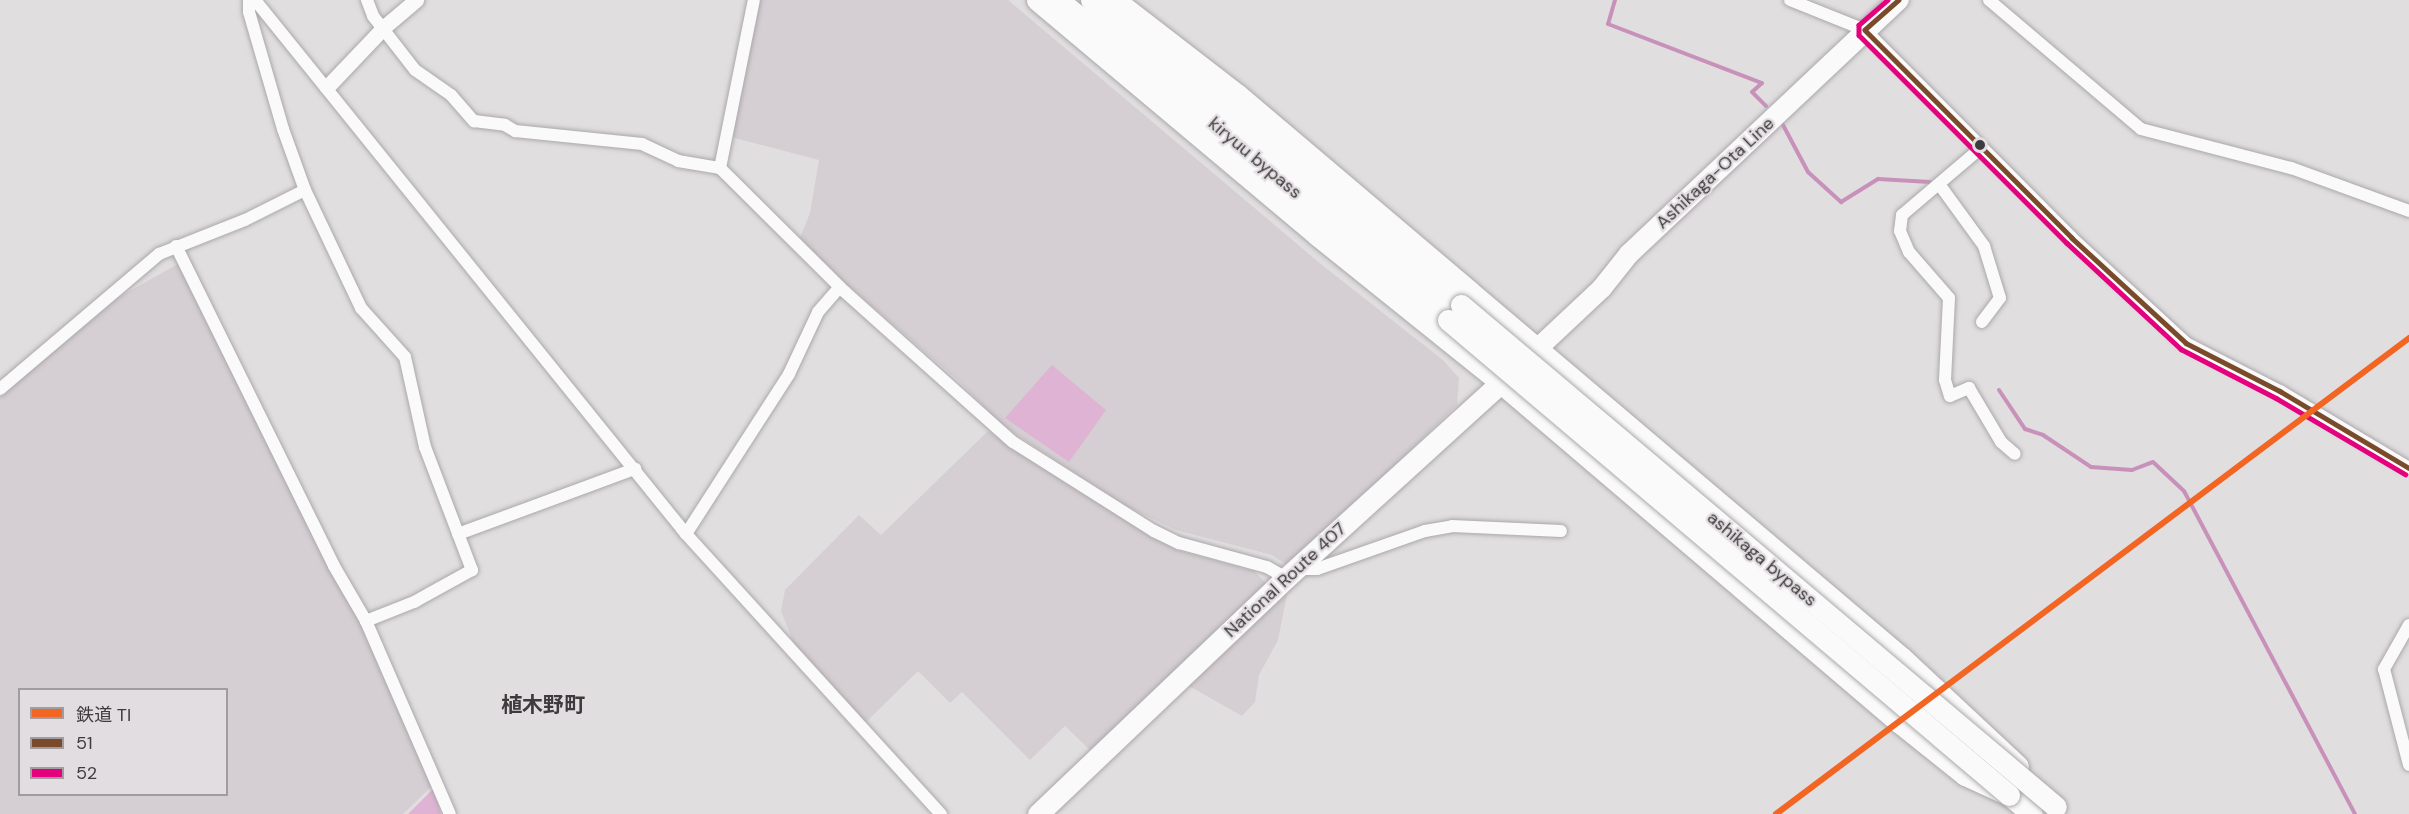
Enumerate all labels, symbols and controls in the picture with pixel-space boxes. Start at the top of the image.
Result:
street label: kiryuu bypass [1204,113,1306,203]
street label: Ashikaga-Ota Line [1651,113,1779,233]
unlabelled marker [1974,139,1986,151]
street label: ashikaga bypass [1703,507,1821,611]
street label: National Route 407 [1220,518,1350,642]
legend [18,688,228,796]
district label: 植木野町 [501,692,585,718]
text: 鉄道 TI [76,703,131,727]
text: 51 [76,731,93,755]
text: 52 [76,761,97,785]

